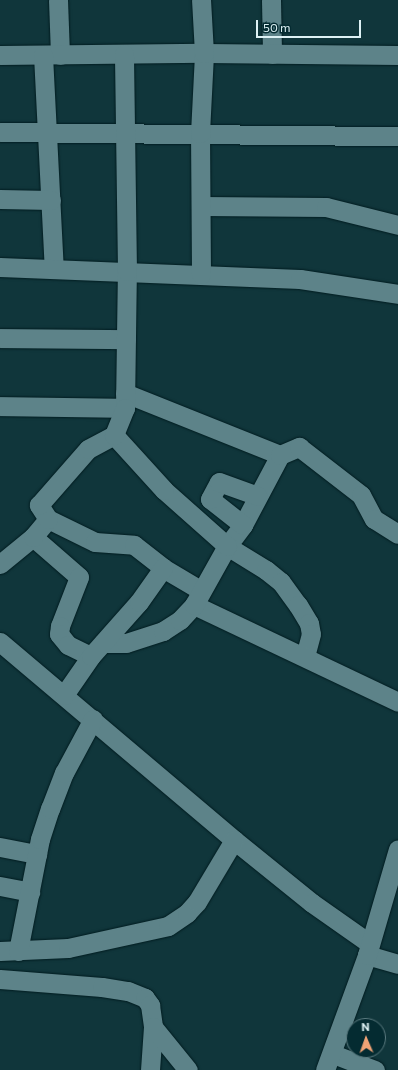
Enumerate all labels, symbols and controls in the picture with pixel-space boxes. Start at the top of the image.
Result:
scale bar [258,12,363,38]
text: 50 m [263,20,291,34]
north arrow [346,1018,386,1058]
text: N [361,1020,370,1033]

